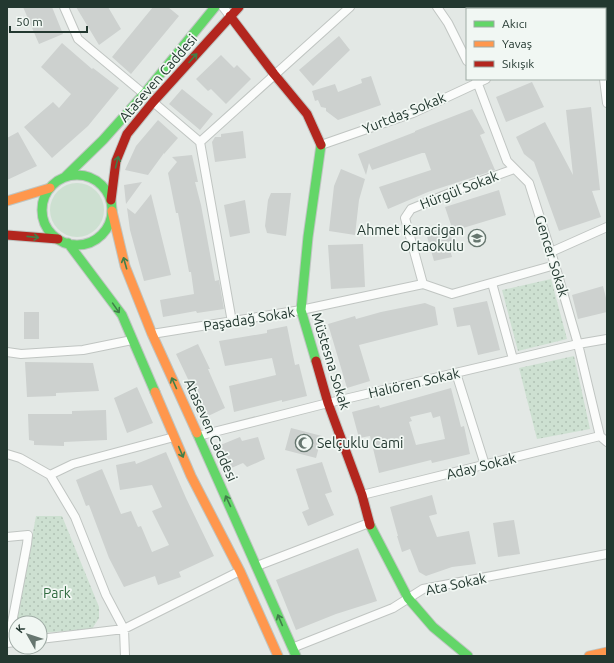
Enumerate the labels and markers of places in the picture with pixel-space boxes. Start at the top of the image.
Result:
place label: Ahmet Karacigan Ortaokulu [357,222,464,254]
school or university icon: Ahmet Karacigan Ortaokulu [467,228,487,248]
mosque icon: Selçuklu Cami [294,433,314,453]
place label: Selçuklu Cami [317,435,403,451]

